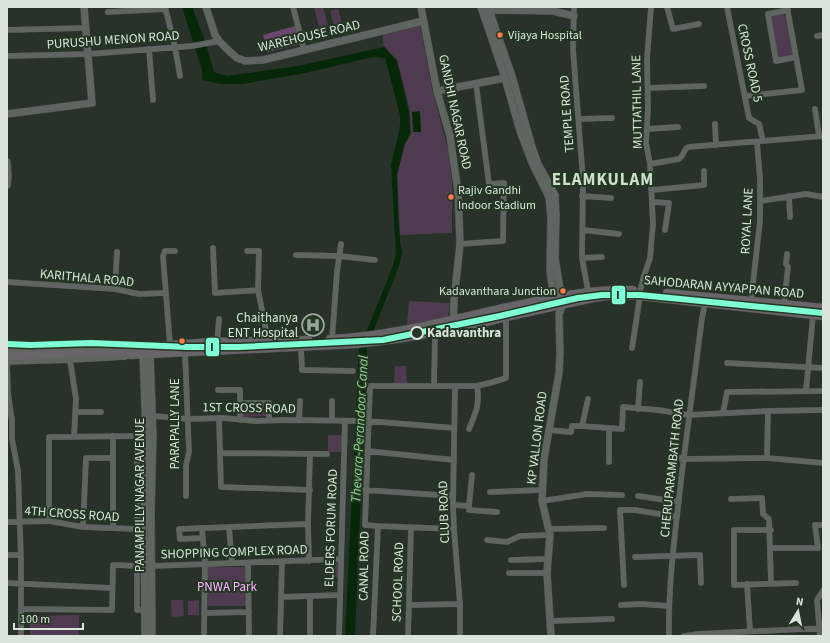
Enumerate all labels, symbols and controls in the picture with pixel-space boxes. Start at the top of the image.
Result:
street label: WAREHOUSE ROAD [256,16,362,56]
street label: CROSS ROAD 5 [733,22,767,104]
street label: PURUSHU MENON ROAD [46,26,180,54]
place label: Vijaya Hospital [508,27,582,44]
marker: Vijaya Hospital [495,30,505,40]
street label: GANDHI NAGAR ROAD [434,53,476,171]
street label: MUTTATHIL LANE [627,55,647,149]
street label: TEMPLE ROAD [555,75,579,153]
district label: ELAMKULAM [552,168,654,192]
place label: Rajiv Gandhi Indoor Stadium [458,182,536,214]
street label: ROYAL LANE [736,187,758,255]
marker: Rajiv Gandhi Indoor Stadium [446,192,456,202]
street label: KARITHALA ROAD [39,265,135,291]
street label: SAHODARAN AYYAPPAN ROAD [643,271,805,303]
place label: Kadavanthara Junction [439,283,556,300]
line badge: I [611,285,626,305]
marker: Kadavanthara Junction [558,286,568,296]
text: I [616,288,620,303]
place label: Chaithanya ENT Hospital [228,309,298,342]
hospital icon: Chaithanya ENT Hospital [300,312,326,338]
place label: Kadavanthra [427,324,501,342]
marker: Kadavanthra [410,326,424,340]
unlabelled marker [177,336,187,346]
line badge: I [205,337,220,357]
text: I [210,340,214,355]
water label: Thevara-Perandoor Canal [346,354,374,503]
street label: PARAPALLY LANE [166,378,184,470]
street label: KP VALLON ROAD [522,390,552,486]
street label: 1ST CROSS ROAD [202,398,296,418]
street label: CHERUPARAMBATH ROAD [656,398,688,538]
street label: PANAMPILLY NAGAR AVENUE [131,418,149,572]
street label: ELDERS FORUM ROAD [320,468,342,588]
street label: CLUB ROAD [434,480,454,544]
street label: 4TH CROSS ROAD [24,502,120,526]
street label: CANAL ROAD [354,531,374,601]
street label: SHOPPING COMPLEX ROAD [160,540,308,564]
street label: SCHOOL ROAD [388,542,408,622]
park label: PNWA Park [197,578,258,596]
north arrow [778,591,818,631]
text: N [795,594,805,610]
scale bar [14,605,83,631]
text: 100 m [20,611,50,628]

